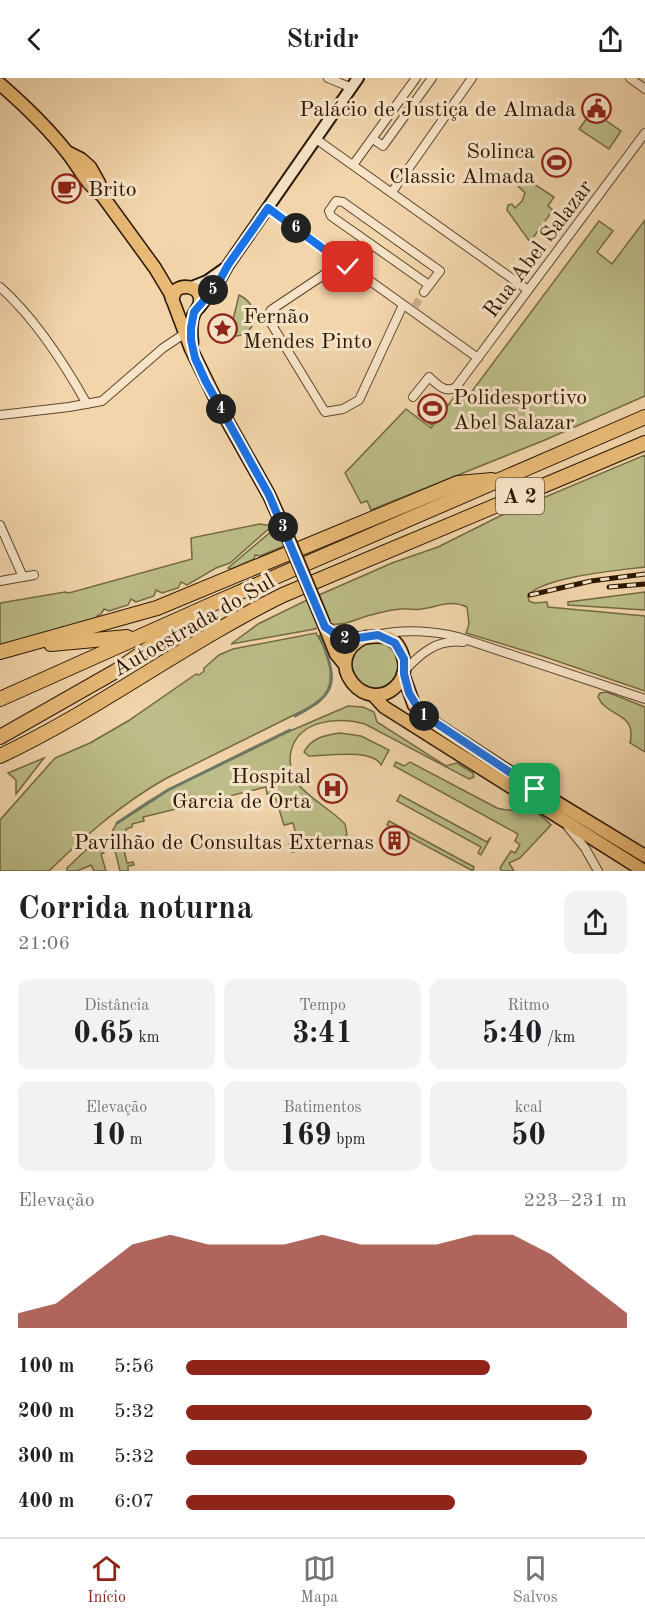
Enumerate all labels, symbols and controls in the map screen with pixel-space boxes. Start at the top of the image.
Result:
icon: back [18,23,51,56]
icon: share [594,23,627,56]
text: Stridr [286,26,359,53]
public building icon: Palácio de Justiça de Almada [581,92,613,124]
place label: Palácio de Justiça de Almada [299,99,576,121]
place label: Solinca Classic Almada [389,141,535,188]
sports icon: Solinca Classic Almada [540,147,572,179]
cafe icon: Brito [51,172,83,204]
street label: Rua Abel Salazar [480,176,597,322]
place label: Brito [88,179,137,201]
pin: 6 [281,213,311,243]
text: 6 [291,220,301,236]
pin [322,241,373,292]
icon: check [331,250,364,283]
pin: 5 [198,275,228,305]
text: 5 [208,282,218,298]
place label: Fernão Mendes Pinto [243,306,372,353]
place icon: Fernão Mendes Pinto [206,312,238,344]
place label: Polidesportivo Abel Salazar [453,387,587,434]
sports icon: Polidesportivo Abel Salazar [416,393,448,425]
pin: 4 [206,394,236,424]
text: 4 [216,401,226,417]
road number: A 2 [496,478,544,514]
pin: 3 [268,512,298,542]
text: 3 [278,519,288,535]
street label: Autoestrada do Sul [109,570,279,681]
pin: 2 [330,624,360,654]
text: 2 [340,631,350,647]
pin: 1 [409,701,439,731]
text: 1 [419,708,429,724]
pin [509,763,560,814]
place label: Hospital Garcia de Orta [172,766,311,813]
hospital icon: Hospital Garcia de Orta [316,772,348,804]
icon: arrive [518,772,551,805]
building icon: Pavilhão de Consultas Externas [379,825,411,857]
place label: Pavilhão de Consultas Externas [74,832,374,854]
button: share [564,891,627,954]
text: Corrida noturna [18,893,253,926]
text: 21:06 [18,934,70,954]
text: Distância [84,998,149,1014]
text: Tempo [299,998,346,1014]
text: Ritmo [507,998,550,1014]
text: 0.65 [73,1019,134,1049]
text: 3:41 [292,1019,353,1049]
text: 5:40 [482,1019,542,1049]
text: km [134,1030,160,1046]
text: /km [542,1030,575,1046]
text: Elevação [86,1100,147,1116]
text: Batimentos [283,1100,362,1116]
text: kcal [515,1100,542,1116]
text: 10 [91,1121,125,1151]
text: 169 [280,1121,332,1151]
text: 50 [511,1121,546,1151]
text: m [125,1132,143,1148]
text: bpm [332,1132,365,1148]
text: Elevação [18,1191,95,1211]
text: 223–231 m [524,1191,627,1211]
text: 100 m [18,1357,74,1377]
text: 5:56 [114,1357,154,1377]
text: 200 m [18,1402,74,1422]
text: 5:32 [114,1402,154,1422]
text: 300 m [18,1447,74,1467]
text: 5:32 [114,1447,154,1467]
text: 400 m [18,1492,74,1512]
text: 6:07 [114,1492,154,1512]
tab: Início [87,1552,126,1608]
tab: Mapa [301,1552,338,1608]
tab: Salvos [513,1552,558,1608]

